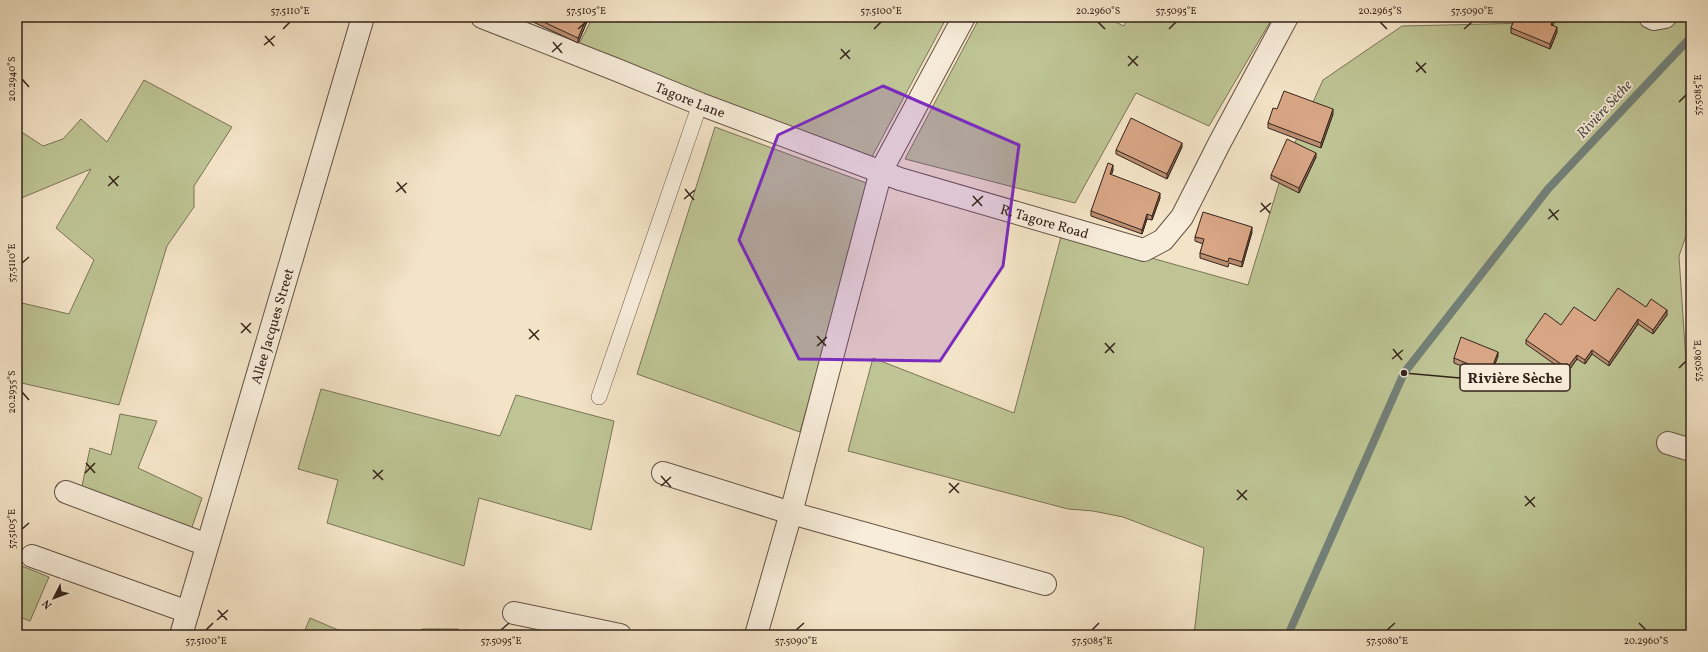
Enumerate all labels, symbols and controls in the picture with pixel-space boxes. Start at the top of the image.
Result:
text: 57.5110°E [271,4,309,18]
text: 57.5105°E [566,4,606,18]
text: 57.5100°E [860,4,902,18]
text: 20.2960°S [1076,4,1120,18]
text: 57.5095°E [1155,4,1197,18]
text: 20.2965°S [1358,4,1402,18]
text: 57.5090°E [1451,4,1493,18]
text: 20.2940°S [5,57,19,101]
text: 57.5085°E [1691,75,1705,115]
water label: Rivière Sèche [1572,76,1638,144]
street label: Tagore Lane [652,78,728,124]
street label: R. Tagore Road [998,201,1091,244]
text: 57.5110°E [5,244,19,282]
street label: Allee Jacques Street [247,266,299,387]
text: 57.5080°E [1691,340,1705,382]
callout: Rivière Sèche [1460,364,1570,391]
text: Rivière Sèche [1468,369,1563,390]
text: 20.2935°S [5,370,19,414]
text: 57.5105°E [5,509,19,549]
north arrow [34,578,74,618]
text: N [39,596,56,612]
text: 57.5100°E [185,634,227,648]
text: 57.5095°E [480,634,522,648]
text: 57.5090°E [775,634,817,648]
text: 57.5085°E [1072,634,1112,648]
text: 57.5080°E [1366,634,1408,648]
text: 20.2960°S [1624,634,1668,648]

